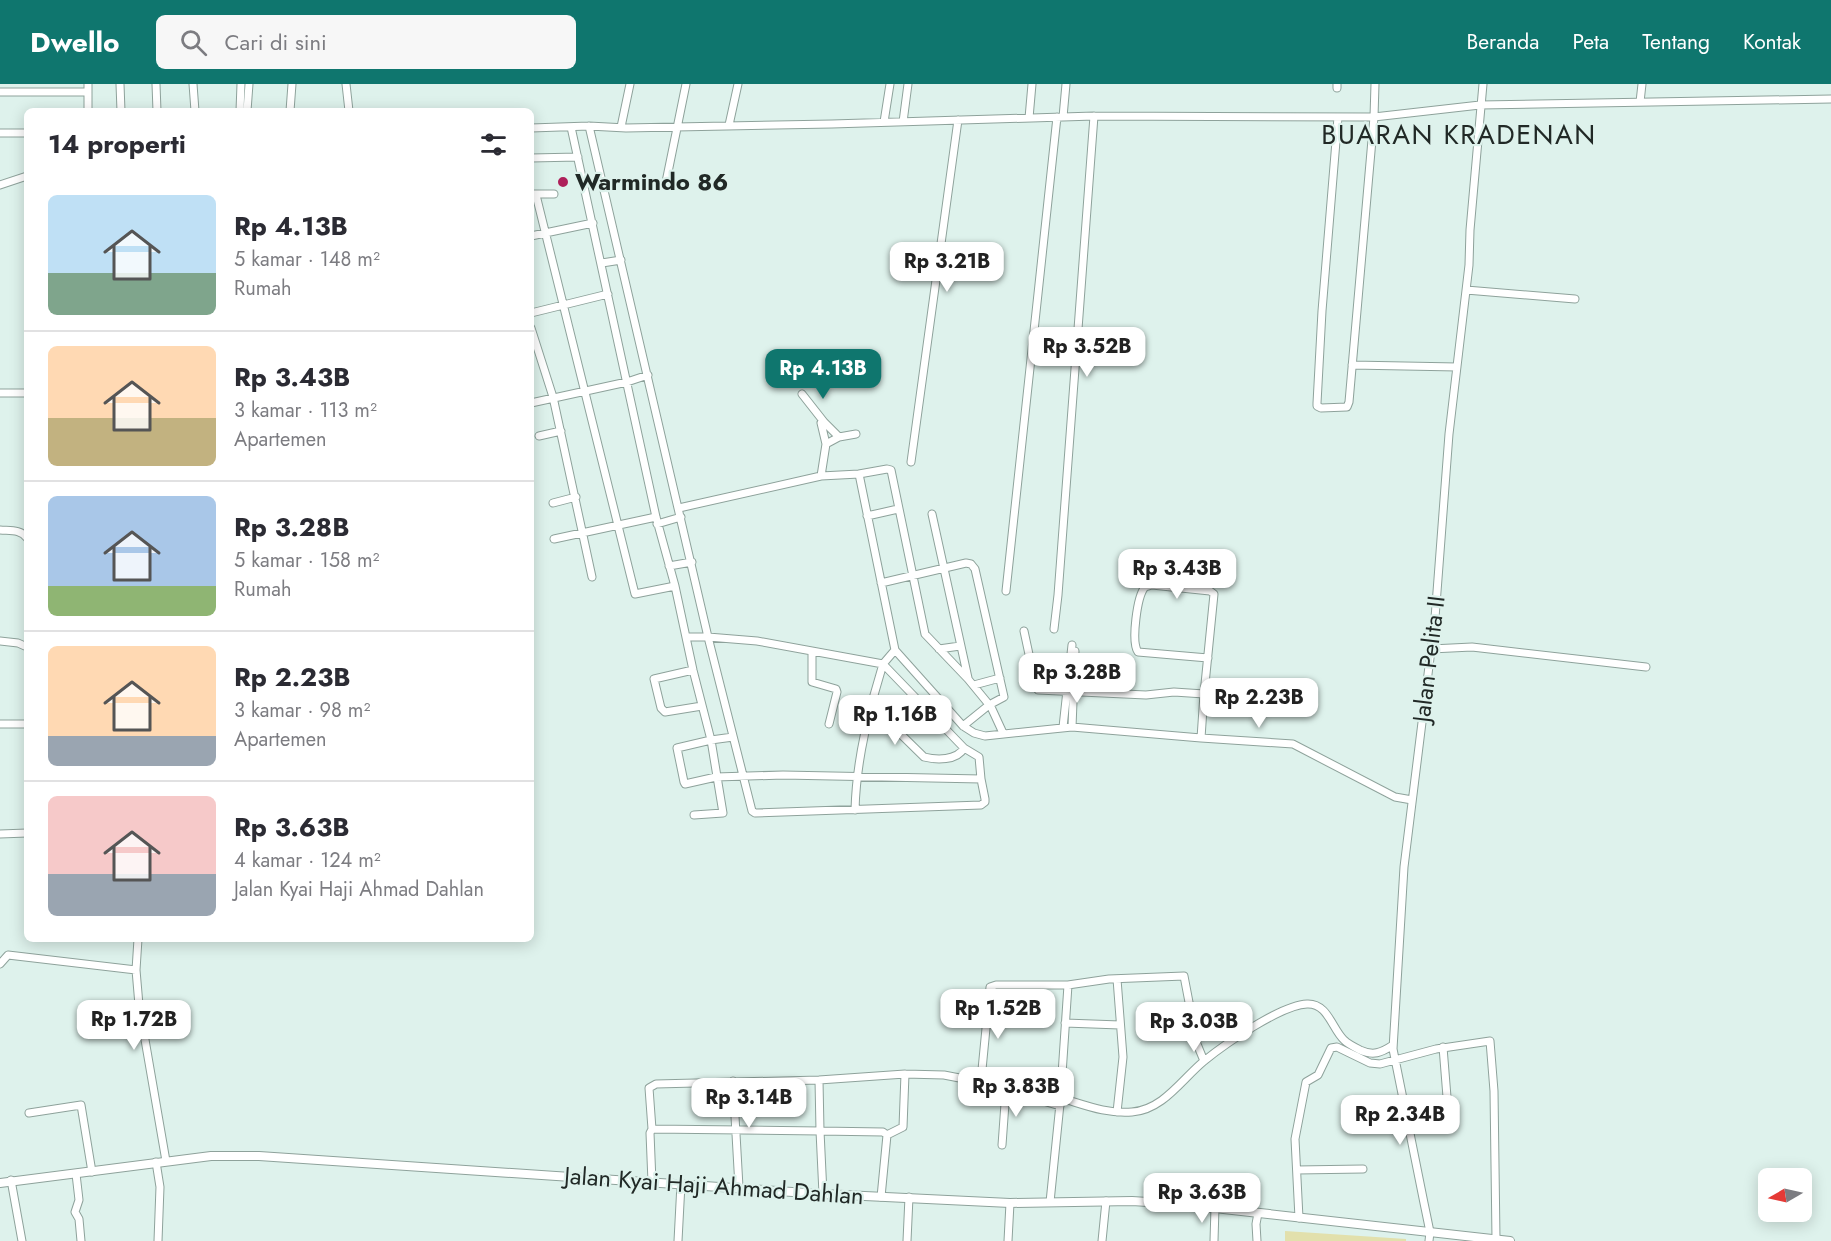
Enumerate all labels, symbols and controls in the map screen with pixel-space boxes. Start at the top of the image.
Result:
search box [156,15,576,69]
text: Dwello [30,22,120,63]
icon: search [177,26,210,59]
text: Cari di sini [225,26,327,58]
text: Beranda [1466,27,1539,57]
text: Peta [1572,27,1609,57]
text: Tentang [1642,27,1710,57]
text: Kontak [1743,27,1801,57]
district label: BUARAN KRADENAN [1321,115,1597,154]
text: 14 properti [48,125,186,163]
icon: filters [477,128,510,161]
place label: Warmindo 86 [575,164,728,199]
marker: Warmindo 86 [556,175,570,189]
text: Rp 4.13B [234,207,348,245]
icon: home [96,219,168,291]
pin: Rp 3.21B [885,242,1009,293]
text: 5 kamar · 148 m² [234,245,380,274]
text: Rp 3.21B [904,247,990,276]
text: Rumah [234,274,291,303]
pin: Rp 3.52B [1025,327,1149,378]
text: Rp 3.52B [1042,332,1132,361]
pin: Rp 4.13B [761,349,885,400]
text: Rp 4.13B [779,354,867,383]
text: Rp 3.43B [234,358,350,396]
icon: home [96,370,168,442]
text: 3 kamar · 113 m² [234,396,377,425]
text: Apartemen [234,425,327,454]
text: Rp 3.28B [234,508,349,546]
icon: home [96,520,168,592]
text: 5 kamar · 158 m² [234,546,380,575]
pin: Rp 3.43B [1115,549,1239,600]
text: Rp 3.43B [1132,554,1222,583]
text: Rumah [234,575,291,604]
street label: Jalan Pelita II [1403,594,1454,727]
pin: Rp 3.28B [1015,653,1139,704]
text: Rp 2.23B [234,658,351,696]
text: Rp 3.28B [1033,658,1121,687]
icon: home [96,670,168,742]
pin: Rp 2.23B [1197,678,1321,729]
text: Rp 2.23B [1214,683,1304,712]
pin: Rp 1.16B [833,695,957,746]
text: 3 kamar · 98 m² [234,696,370,725]
text: Rp 1.16B [853,700,937,729]
text: Apartemen [234,725,327,754]
text: Rp 3.63B [234,808,350,846]
icon: home [96,820,168,892]
text: 4 kamar · 124 m² [234,846,381,875]
text: Jalan Kyai Haji Ahmad Dahlan [234,875,484,904]
pin: Rp 1.52B [936,989,1060,1040]
text: Rp 1.52B [954,994,1042,1023]
pin: Rp 1.72B [72,1000,196,1051]
pin: Rp 3.03B [1132,1002,1256,1053]
text: Rp 1.72B [91,1005,177,1034]
text: Rp 3.03B [1150,1007,1238,1036]
pin: Rp 3.83B [954,1067,1078,1118]
text: Rp 3.83B [972,1072,1060,1101]
pin: Rp 3.14B [687,1078,811,1129]
text: Rp 3.14B [705,1083,793,1112]
pin: Rp 2.34B [1338,1095,1462,1146]
text: Rp 2.34B [1355,1100,1445,1129]
street label: Jalan Kyai Haji Ahmad Dahlan [560,1157,865,1213]
north arrow [1758,1168,1812,1222]
map controls [1758,1168,1812,1222]
pin: Rp 3.63B [1140,1173,1264,1224]
text: Rp 3.63B [1158,1178,1246,1207]

